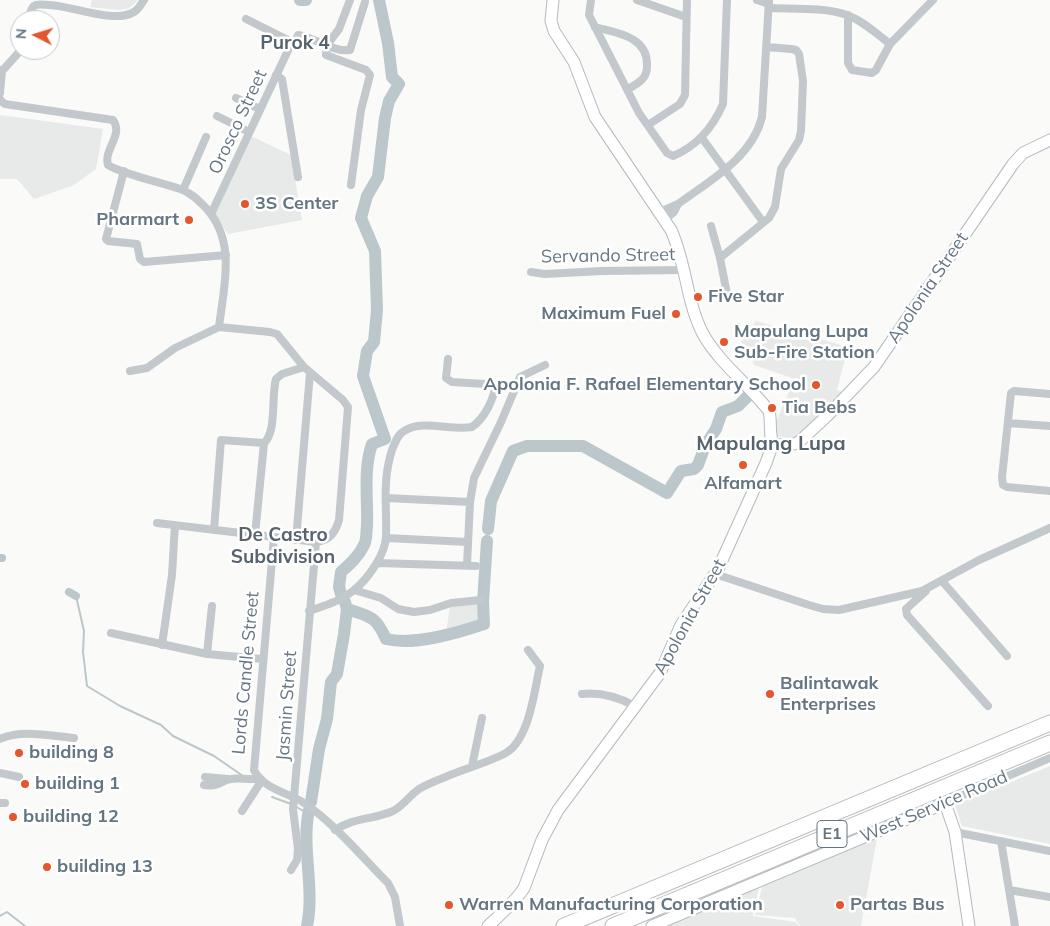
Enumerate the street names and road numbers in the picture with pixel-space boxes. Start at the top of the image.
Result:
street label: Orosco Street [204,66,272,178]
street label: Apolonia Street [883,228,973,348]
street label: Servando Street [541,244,675,268]
street label: Apolonia Street [649,555,731,679]
street label: Lords Candle Street [228,591,264,755]
street label: Jasmin Street [272,650,302,762]
street label: West Service Road [857,766,1011,848]
road number: E1 [817,821,847,848]

